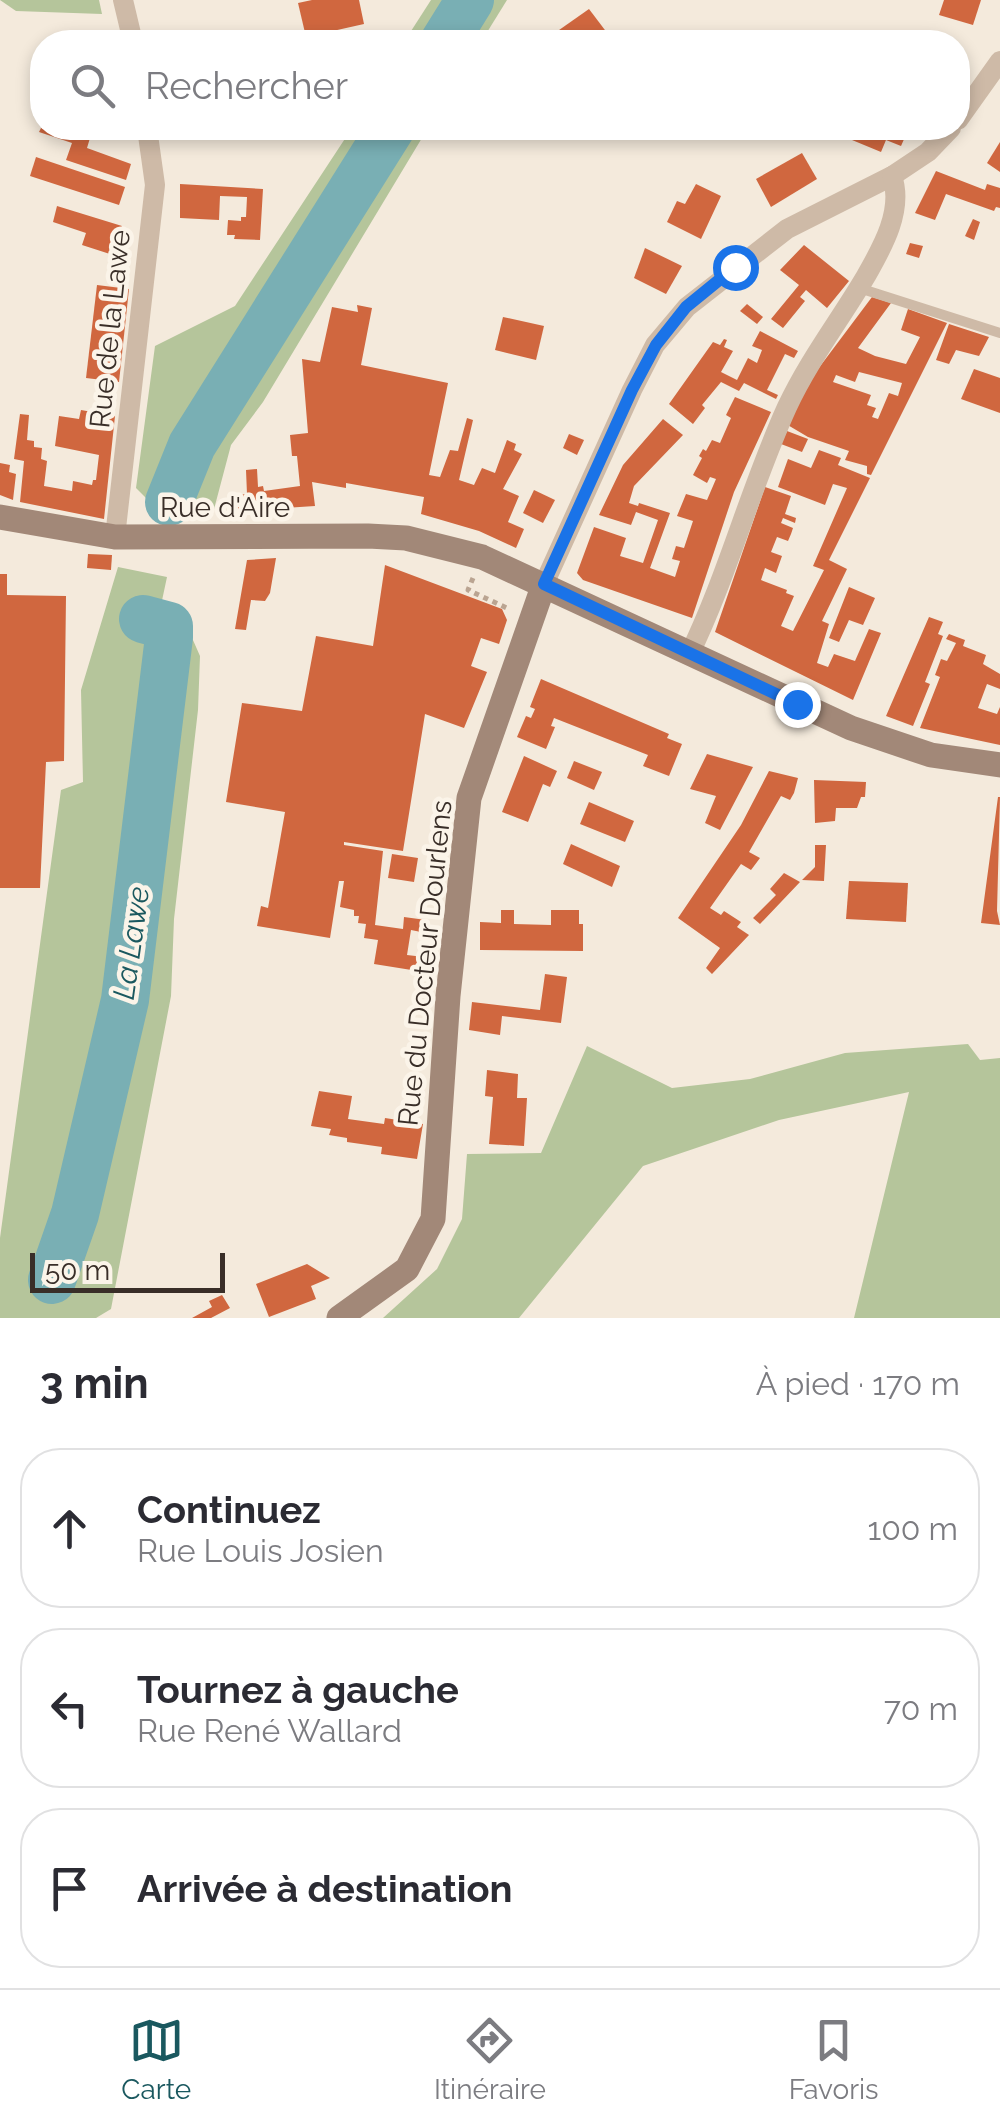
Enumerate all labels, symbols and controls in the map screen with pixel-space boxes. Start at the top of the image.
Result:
search box [30,30,970,140]
icon: search [65,58,120,113]
text: Rechercher [145,63,348,108]
street label: Rue de la Lawe [83,228,137,430]
route start [713,245,759,291]
street label: Rue d'Aire [160,491,290,524]
route end [775,682,821,728]
street label: Rue du Docteur Dourlens [391,799,459,1127]
water label: La Lawe [106,884,156,1002]
scale bar [30,1248,225,1292]
text: 50 m [45,1254,110,1287]
text: 3 min [40,1359,149,1408]
text: À pied · 170 m [756,1365,960,1402]
text: Continuez [137,1487,321,1532]
icon: ahead [42,1501,97,1556]
text: 100 m [868,1510,958,1547]
text: Rue Louis Josien [137,1532,384,1569]
text: Tournez à gauche [137,1667,459,1712]
icon: left [42,1681,97,1736]
text: 70 m [884,1690,958,1727]
text: Rue René Wallard [137,1712,402,1749]
icon: arrive [42,1861,97,1916]
text: Arrivée à destination [137,1866,513,1911]
tab: Carte [121,2013,191,2106]
tab: Itinéraire [434,2013,546,2106]
tab: Favoris [789,2013,879,2106]

